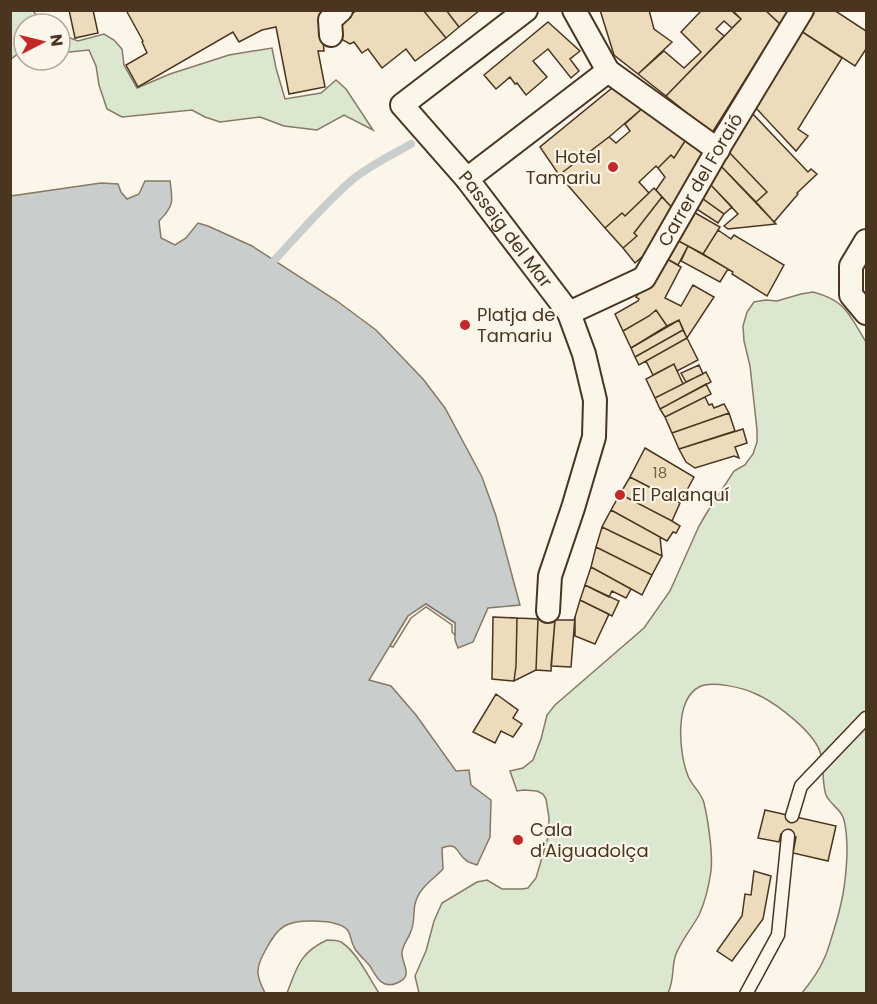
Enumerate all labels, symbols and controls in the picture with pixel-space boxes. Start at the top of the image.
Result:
north arrow [12,12,72,72]
text: N [44,33,69,48]
street label: Carrer del Foraió [652,108,749,251]
place label: Hotel Tamariu [526,144,601,190]
marker: Hotel Tamariu [606,160,620,174]
street label: Passeig del Mar [453,165,559,293]
place label: Platja de Tamariu [477,302,555,348]
marker: Platja de Tamariu [458,318,472,332]
house number: 18 [653,462,667,483]
place label: El Palanquí [632,482,729,507]
marker: El Palanquí [613,488,627,502]
place label: Cala d'Aiguadolça [530,817,649,863]
marker: Cala d'Aiguadolça [511,833,525,847]

